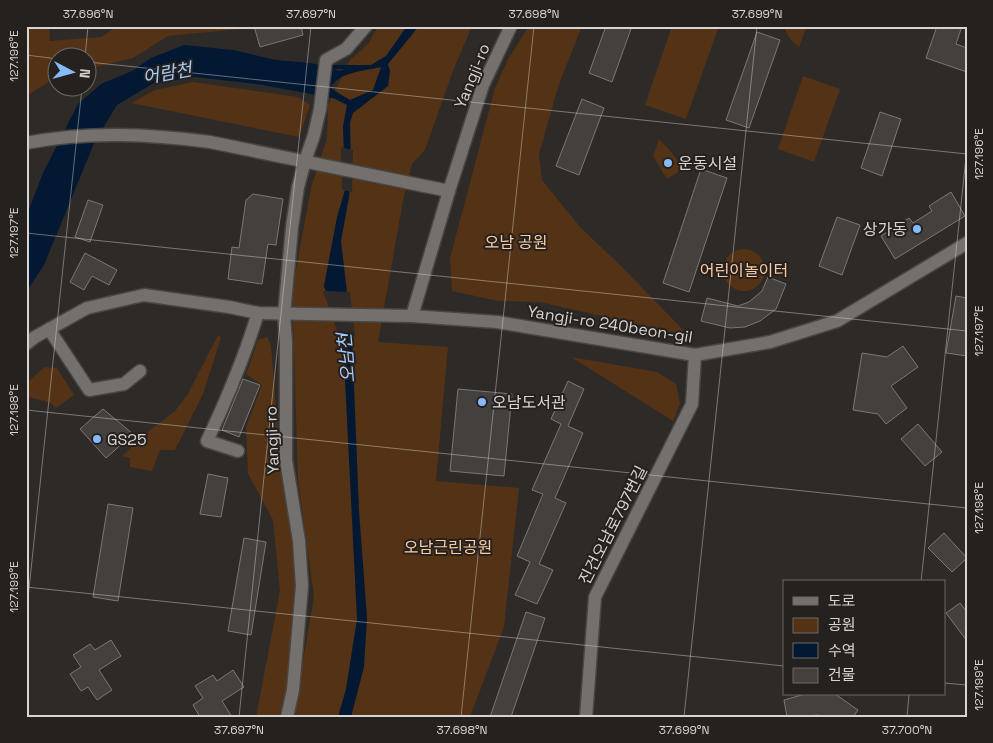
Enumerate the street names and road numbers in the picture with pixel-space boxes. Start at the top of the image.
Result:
street label: Yangji-ro [449,40,495,112]
street label: Yangji-ro 240beon-gil [526,301,694,347]
street label: Yangji-ro [260,405,284,475]
street label: 진건오남로797번길 [574,462,652,588]

